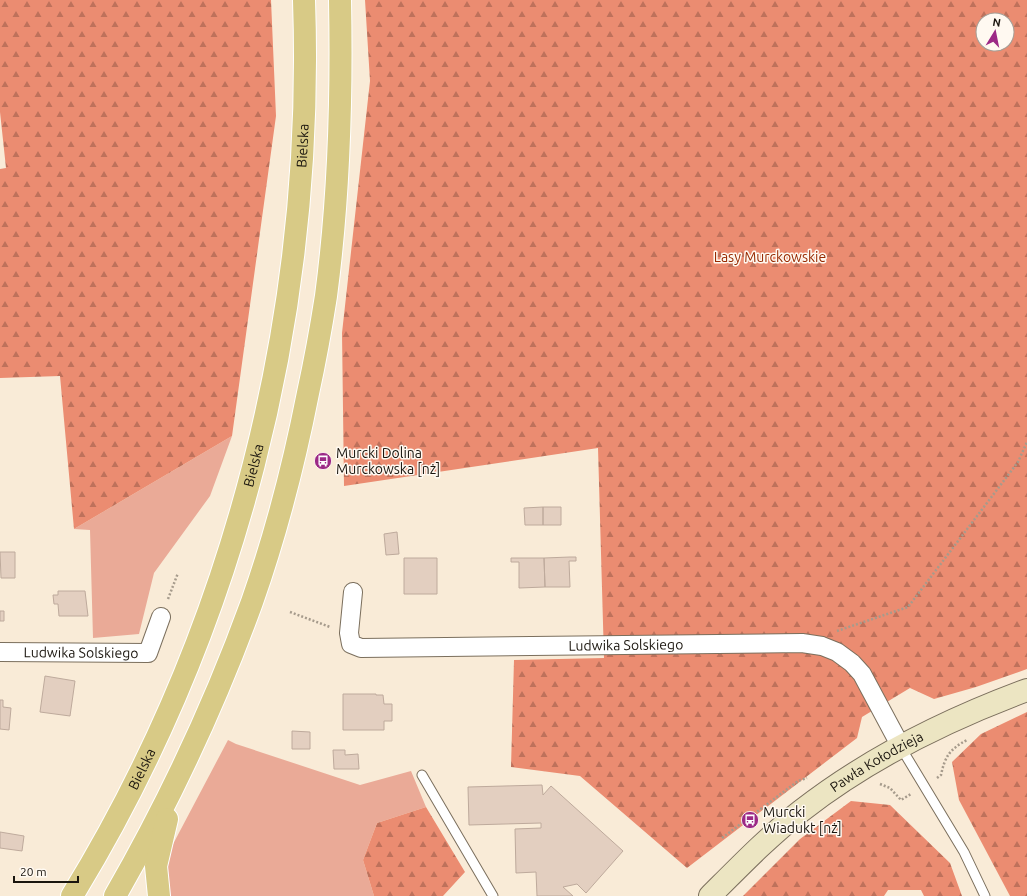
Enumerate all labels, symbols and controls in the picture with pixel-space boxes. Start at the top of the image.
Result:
north arrow [975,12,1015,52]
text: N [992,16,1002,29]
street label: Bielska [293,123,312,168]
park label: Lasy Murckowskie [714,249,826,265]
street label: Bielska [240,442,267,489]
place label: Murcki Dolina Murckowska [nż] [336,445,440,477]
bus stop icon: Murcki Dolina Murckowska [nż] [313,451,333,471]
street label: Ludwika Solskiego [568,636,683,654]
street label: Ludwika Solskiego [24,644,138,661]
street label: Pawła Kołodzieja [827,728,926,795]
street label: Bielska [125,746,159,792]
place label: Murcki Wiadukt [nż] [763,804,842,836]
bus stop icon: Murcki Wiadukt [nż] [740,810,760,830]
scale bar [14,858,78,884]
text: 20 m [20,865,47,878]

